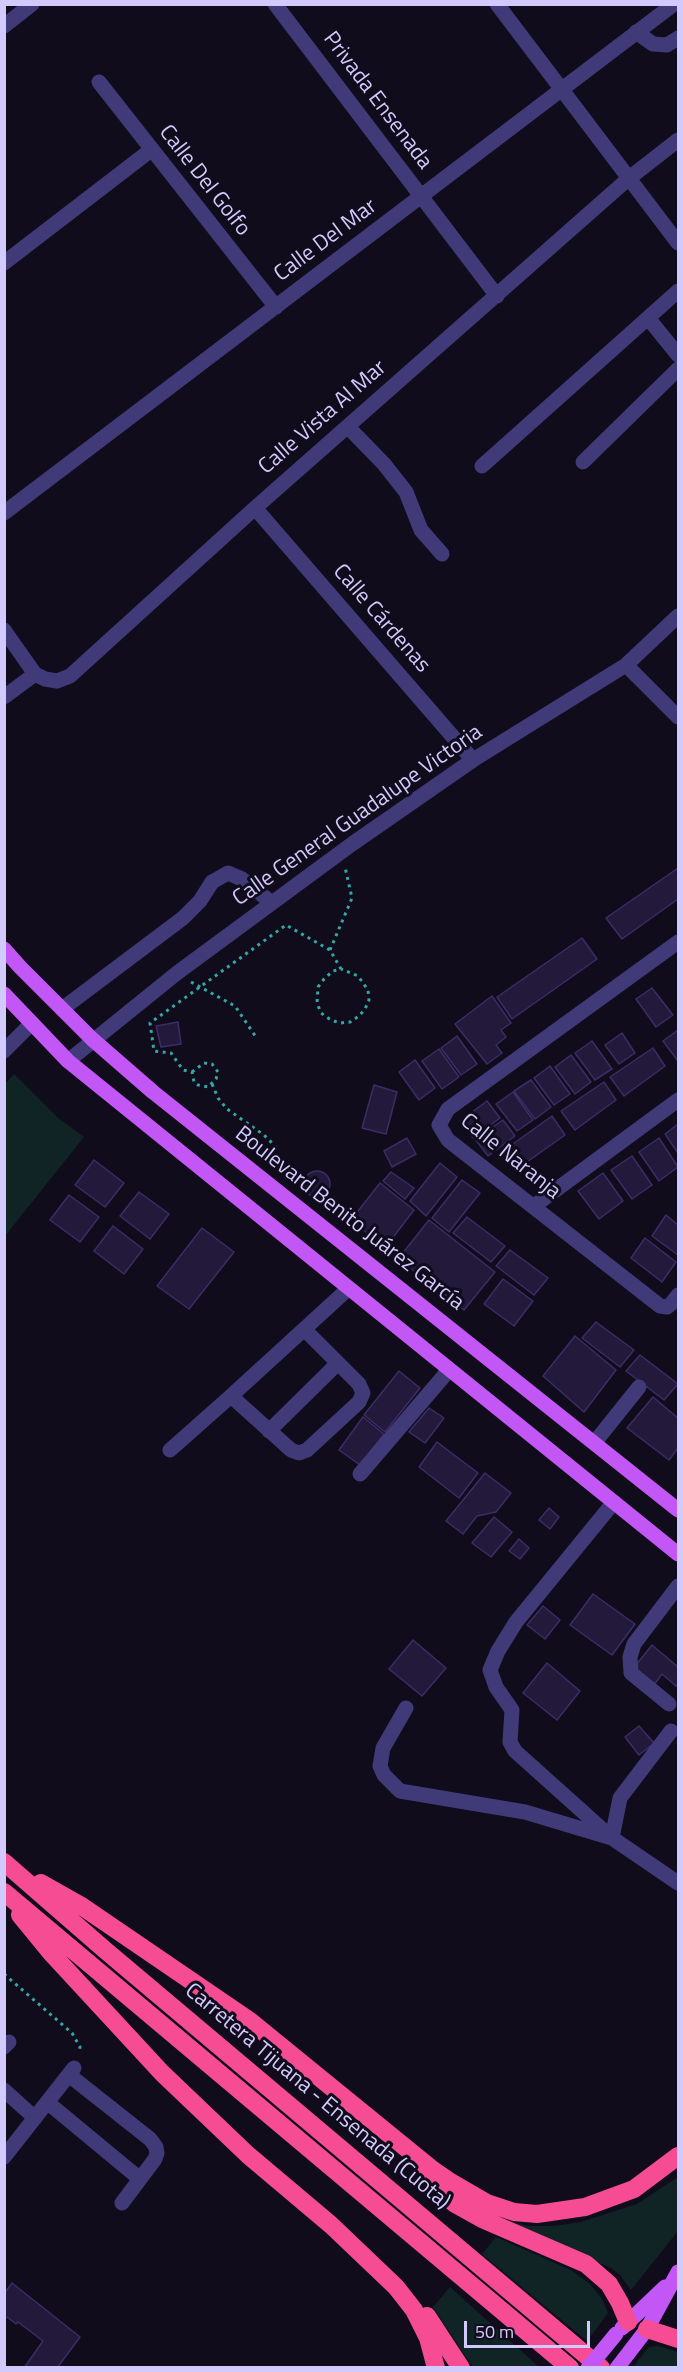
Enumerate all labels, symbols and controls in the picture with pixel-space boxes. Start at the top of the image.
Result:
street label: Privada Ensenada [317,27,437,175]
street label: Calle Del Golfo [153,120,255,242]
street label: Calle Del Mar [270,194,382,288]
street label: Calle Vista Al Mar [254,355,392,481]
street label: Calle Cárdenas [327,559,435,679]
street label: Calle General Guadalupe Victoria [228,720,488,912]
street label: Calle Naranja [455,1109,565,1205]
street label: Boulevard Benito Juárez García [229,1121,469,1317]
street label: Carretera Tijuana - Ensenada (Cuota) [179,1978,455,2216]
scale bar [467,2309,593,2347]
text: 50 m [475,2318,514,2345]

